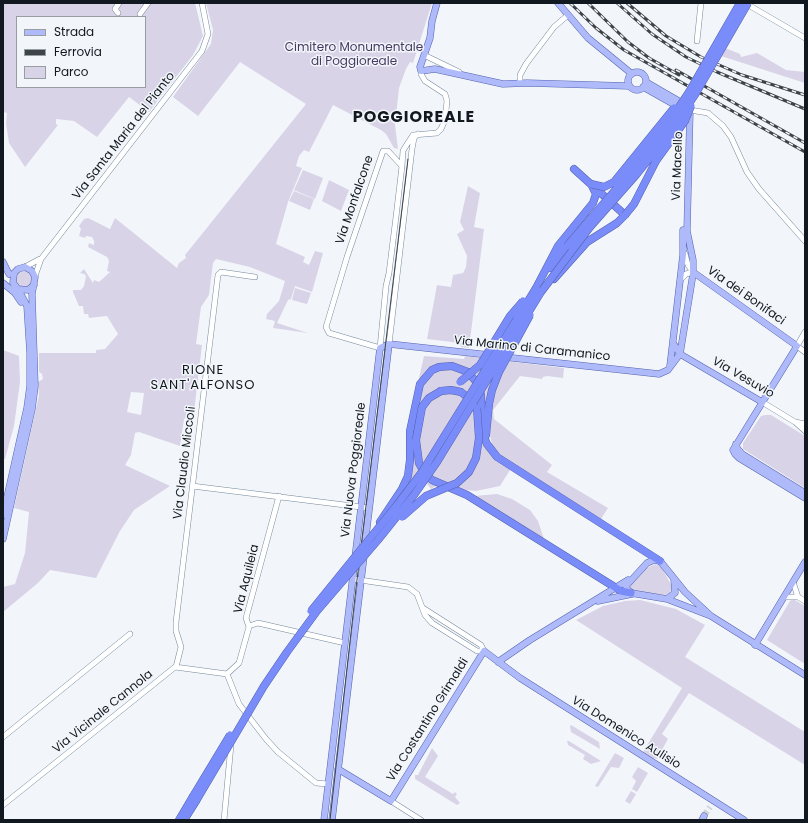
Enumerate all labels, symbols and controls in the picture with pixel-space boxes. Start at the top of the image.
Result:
legend [16,16,146,88]
text: Strada [54,23,94,40]
park label: Cimitero Monumentale di Poggioreale [285,41,423,69]
text: Ferrovia [54,43,102,60]
text: Parco [54,63,89,80]
street label: Via Santa Maria del Pianto [70,69,178,203]
district label: POGGIOREALE [353,108,475,128]
street label: Via Macello [670,131,686,201]
street label: Via Monfalcone [333,154,377,246]
street label: Via dei Bonifaci [704,264,788,328]
street label: Via Marino di Caramanico [453,334,611,364]
street label: Via Vesuvio [709,354,777,402]
district label: RIONE SANT'ALFONSO [151,363,255,394]
street label: Via Nuova Poggioreale [339,402,369,538]
street label: Via Claudio Miccoli [171,406,199,520]
street label: Via Aquileia [231,543,263,615]
street label: Via Costantino Grimaldi [384,656,472,784]
street label: Via Vicinale Cannola [50,667,156,757]
street label: Via Domenico Aulisio [569,694,683,772]

